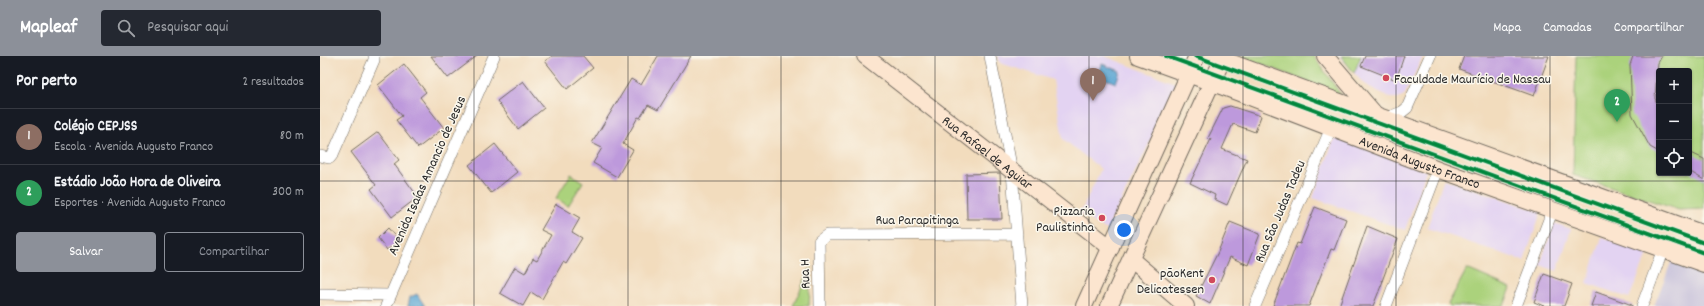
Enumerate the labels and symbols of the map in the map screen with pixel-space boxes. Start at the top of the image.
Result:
pin: 1 [1080,68,1106,101]
place label: Faculdade Maurício de Nassau [1394,70,1551,90]
marker: Faculdade Maurício de Nassau [1381,73,1391,83]
pin: 2 [1604,89,1630,122]
street label: Avenida Isaías Amancio de Jesus [384,93,472,259]
street label: Rua Rafael de Aguiar [937,112,1037,196]
street label: Avenida Augusto Franco [1356,132,1482,195]
street label: Rua São Judas Tadeu [1250,157,1311,266]
place label: Pizzaria Paulistinha [1036,202,1094,238]
street label: Rua Parapitinga [875,211,959,231]
marker: Pizzaria Paulistinha [1097,213,1107,223]
your location [1114,220,1134,240]
street label: Rua H [795,259,817,289]
place label: pãoKent Delicatessen [1137,264,1204,300]
marker: pãoKent Delicatessen [1207,275,1217,285]

